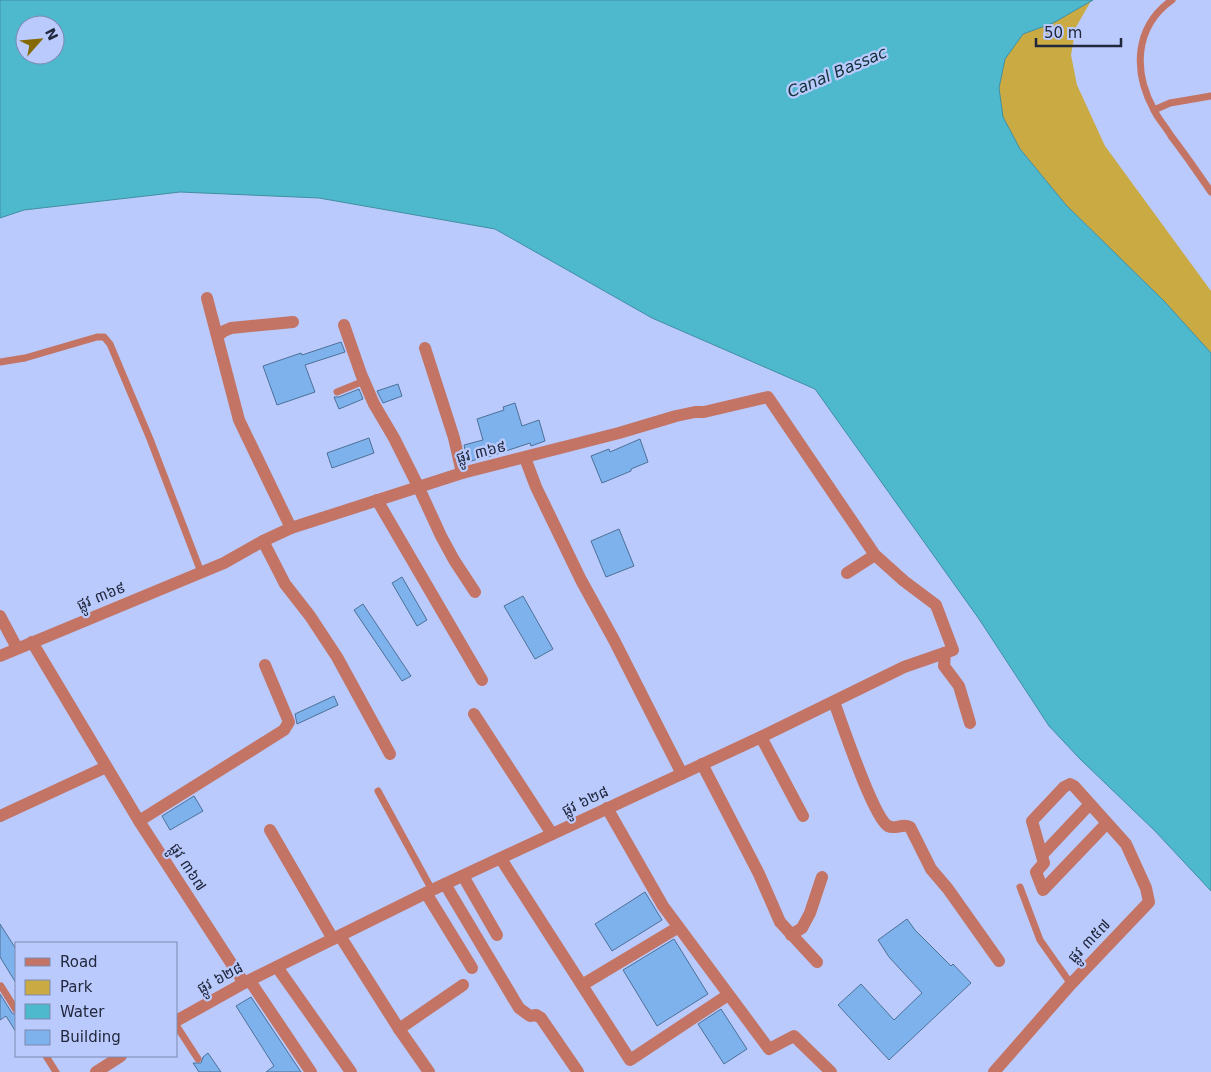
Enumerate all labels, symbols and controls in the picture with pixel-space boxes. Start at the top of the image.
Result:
north arrow [15,15,65,65]
scale bar [1036,15,1121,47]
text: 50 m [1044,24,1082,42]
text: N [42,25,61,43]
water label: Canal Bassac [784,42,890,102]
street label: ផ្លូវ ៣៦៩ [454,437,509,471]
street label: ផ្លូវ ៣៦៩ [74,578,130,618]
street label: ផ្លូវ ៦២៨ [559,782,613,824]
street label: ផ្លូវ ៣៦៧ [162,840,210,897]
street label: ផ្លូវ ៣៥៧ [1064,916,1117,970]
legend [15,942,178,1057]
text: Road [60,953,98,971]
street label: ផ្លូវ ៦២៨ [194,958,248,1001]
text: Park [60,978,93,996]
text: Water [60,1003,105,1021]
text: Building [60,1028,121,1046]

